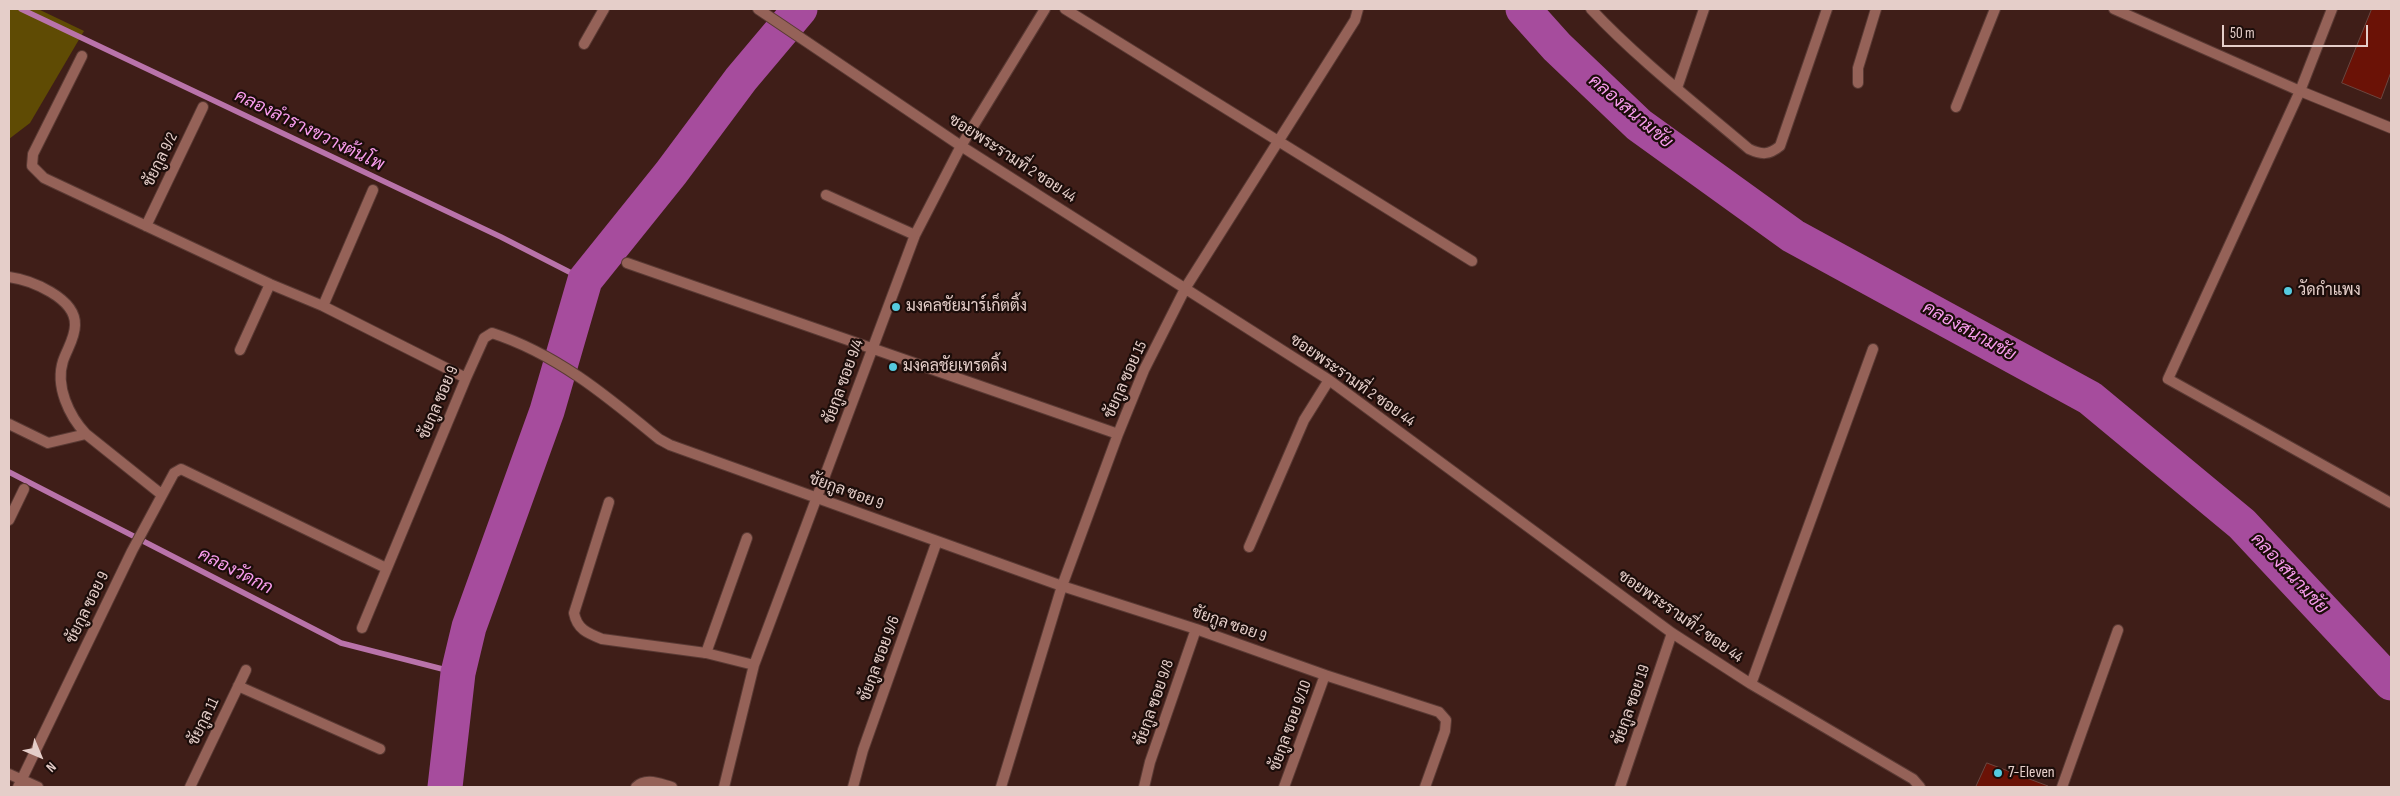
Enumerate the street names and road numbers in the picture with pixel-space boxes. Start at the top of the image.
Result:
street label: ซอยพระรามที่ 2 ซอย 44 [945,111,1079,207]
street label: ชัยกูล 9/2 [140,130,182,190]
street label: ซอยพระรามที่ 2 ซอย 44 [1286,331,1418,431]
street label: ชัยกูล ซอย 9/4 [820,337,868,427]
street label: ชัยกูล ซอย 15 [1100,338,1152,422]
street label: ชัยกูล ซอย 9 [415,363,463,443]
street label: ชัยกูล ซอย 9 [806,470,886,514]
street label: ซอยพระรามที่ 2 ซอย 44 [1614,567,1746,667]
street label: ชัยกูล ซอย 9 [62,569,114,647]
street label: ชัยกูล ซอย 9 [1189,603,1269,647]
street label: ชัยกูล ซอย 9/6 [856,614,904,704]
street label: ชัยกูล ซอย 9/8 [1131,658,1179,748]
street label: ชัยกูล ซอย 19 [1609,662,1655,748]
street label: ชัยกูล ซอย 9/10 [1266,678,1316,774]
street label: ชัยกูล 11 [184,695,224,749]

